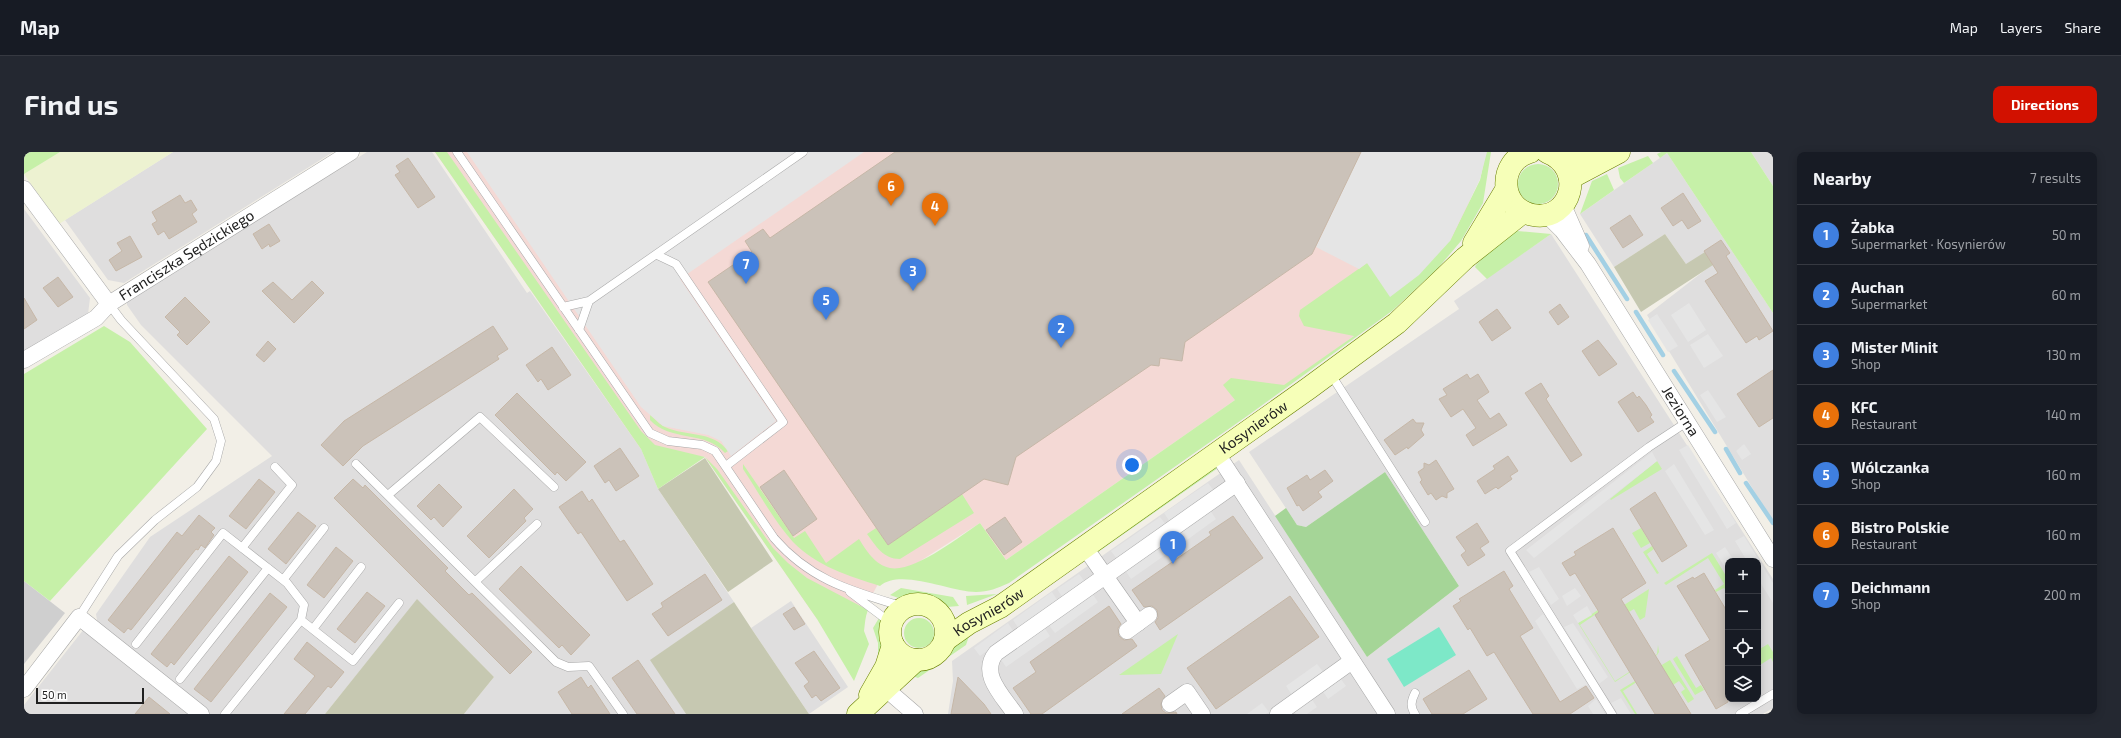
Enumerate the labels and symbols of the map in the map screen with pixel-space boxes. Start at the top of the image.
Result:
pin: 6 [878,173,904,206]
pin: 4 [922,193,948,226]
street label: Franciszka Sędzickiego [115,205,257,304]
pin: 7 [733,251,759,284]
pin: 3 [900,258,926,291]
pin: 5 [813,287,839,320]
pin: 2 [1048,315,1074,348]
street label: Jeziorna [1659,382,1704,439]
street label: Kosynierów [1215,396,1291,457]
your location [1122,455,1142,475]
pin: 1 [1160,531,1186,564]
street label: Kosynierów [949,583,1027,640]
scale bar [36,686,144,705]

